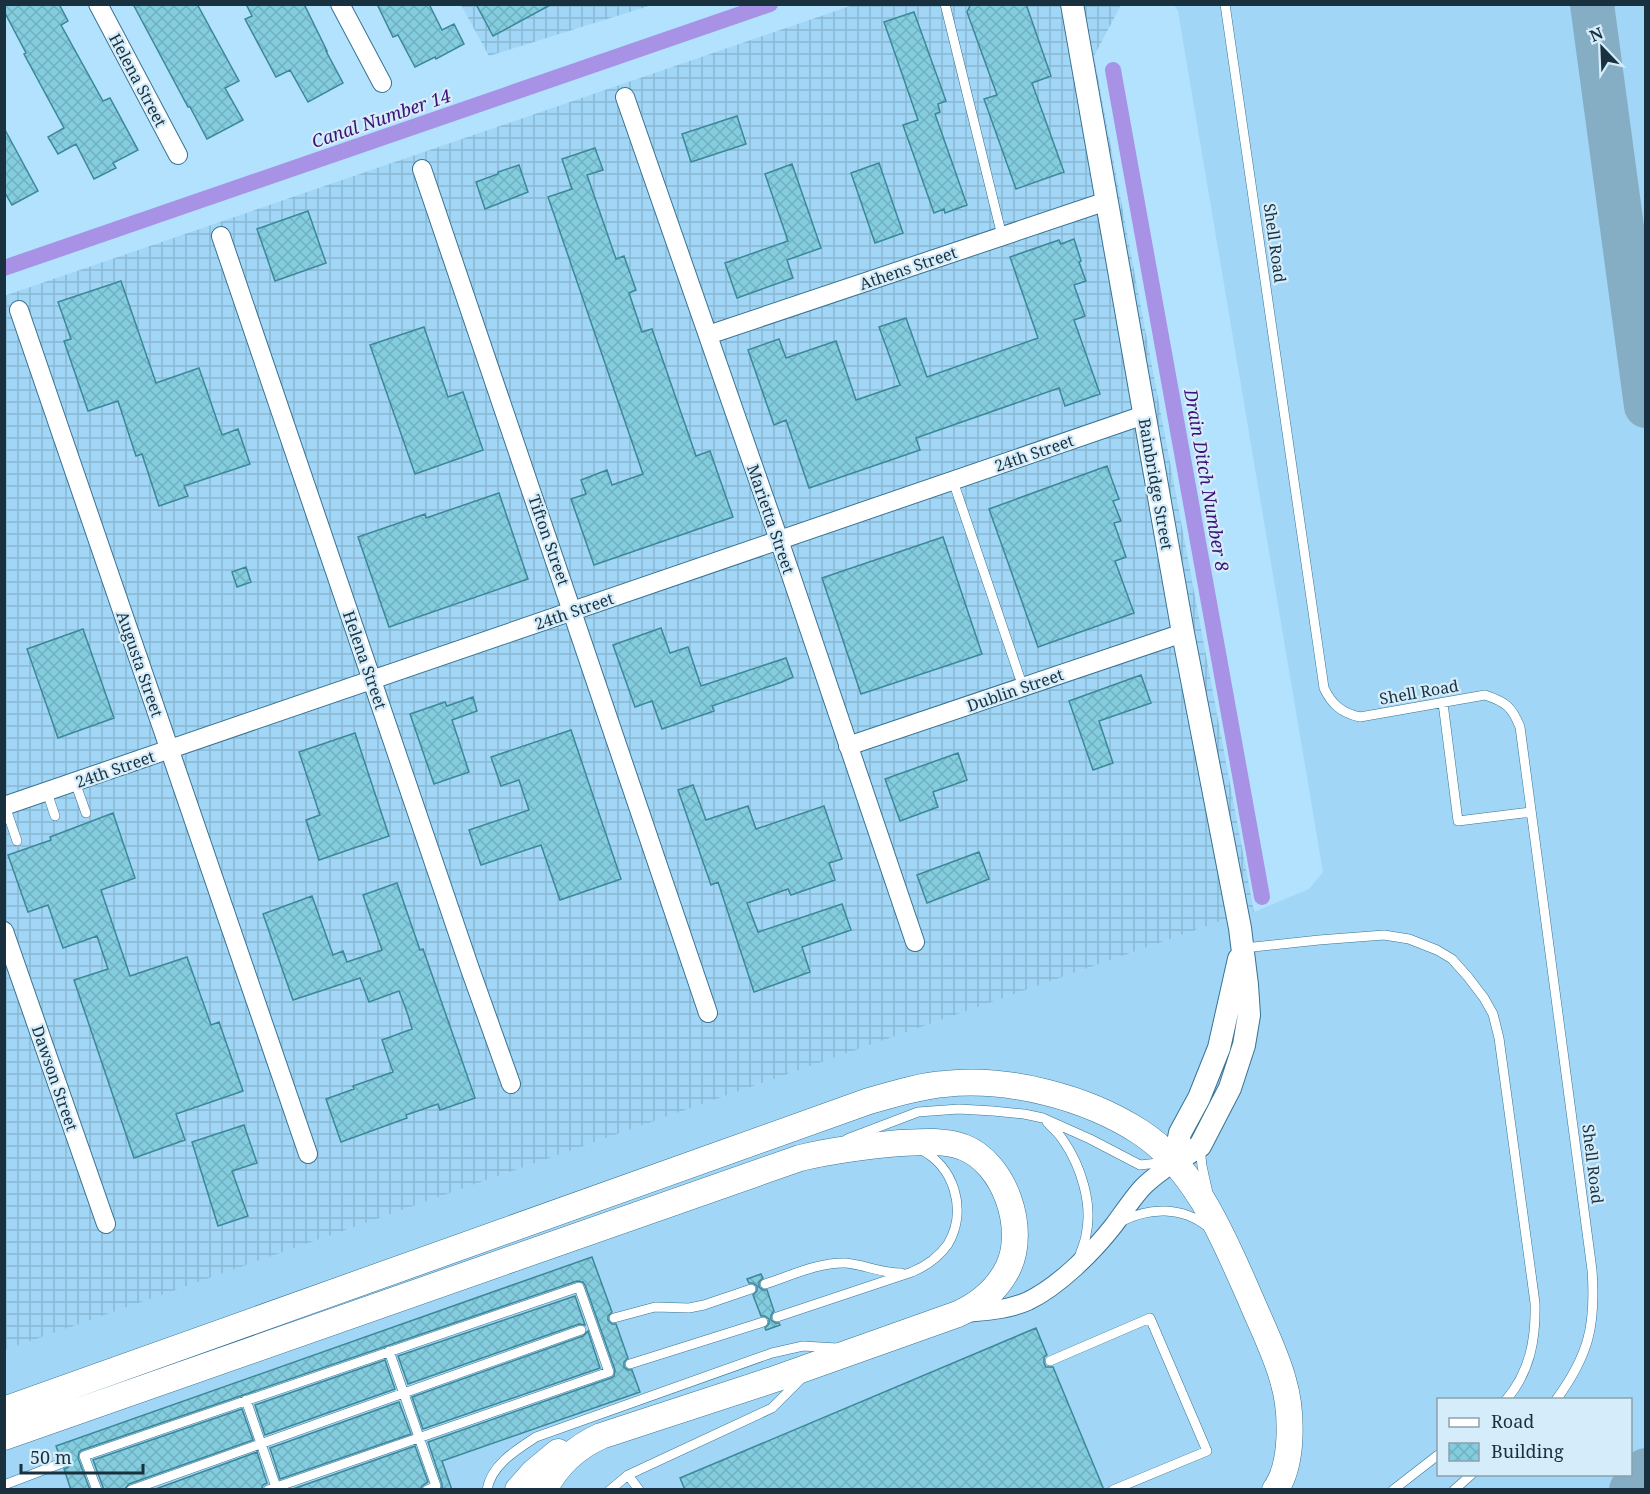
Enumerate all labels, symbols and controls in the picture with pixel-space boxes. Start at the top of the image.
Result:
north arrow [1572,18,1632,78]
text: N [1586,21,1607,47]
street label: Helena Street [104,29,172,131]
water label: Canal Number 14 [308,83,454,153]
street label: Shell Road [1259,202,1291,284]
street label: Athens Street [856,241,960,295]
water label: Drain Ditch Number 8 [1179,386,1235,573]
street label: Bainbridge Street [1134,417,1178,552]
street label: 24th Street [991,429,1077,477]
street label: Marietta Street [742,461,800,577]
street label: Tifton Street [523,492,575,589]
street label: 24th Street [531,587,617,635]
street label: Augusta Street [112,608,169,720]
street label: Helena Street [338,608,392,713]
street label: Dublin Street [964,663,1067,717]
street label: Shell Road [1378,674,1461,710]
street label: 24th Street [72,745,158,793]
street label: Dawson Street [27,1022,83,1134]
street label: Shell Road [1577,1123,1609,1205]
legend [1437,1398,1632,1476]
text: Road [1491,1409,1534,1433]
scale bar [21,1437,142,1475]
text: Building [1491,1439,1564,1463]
text: 50 m [30,1445,72,1469]

